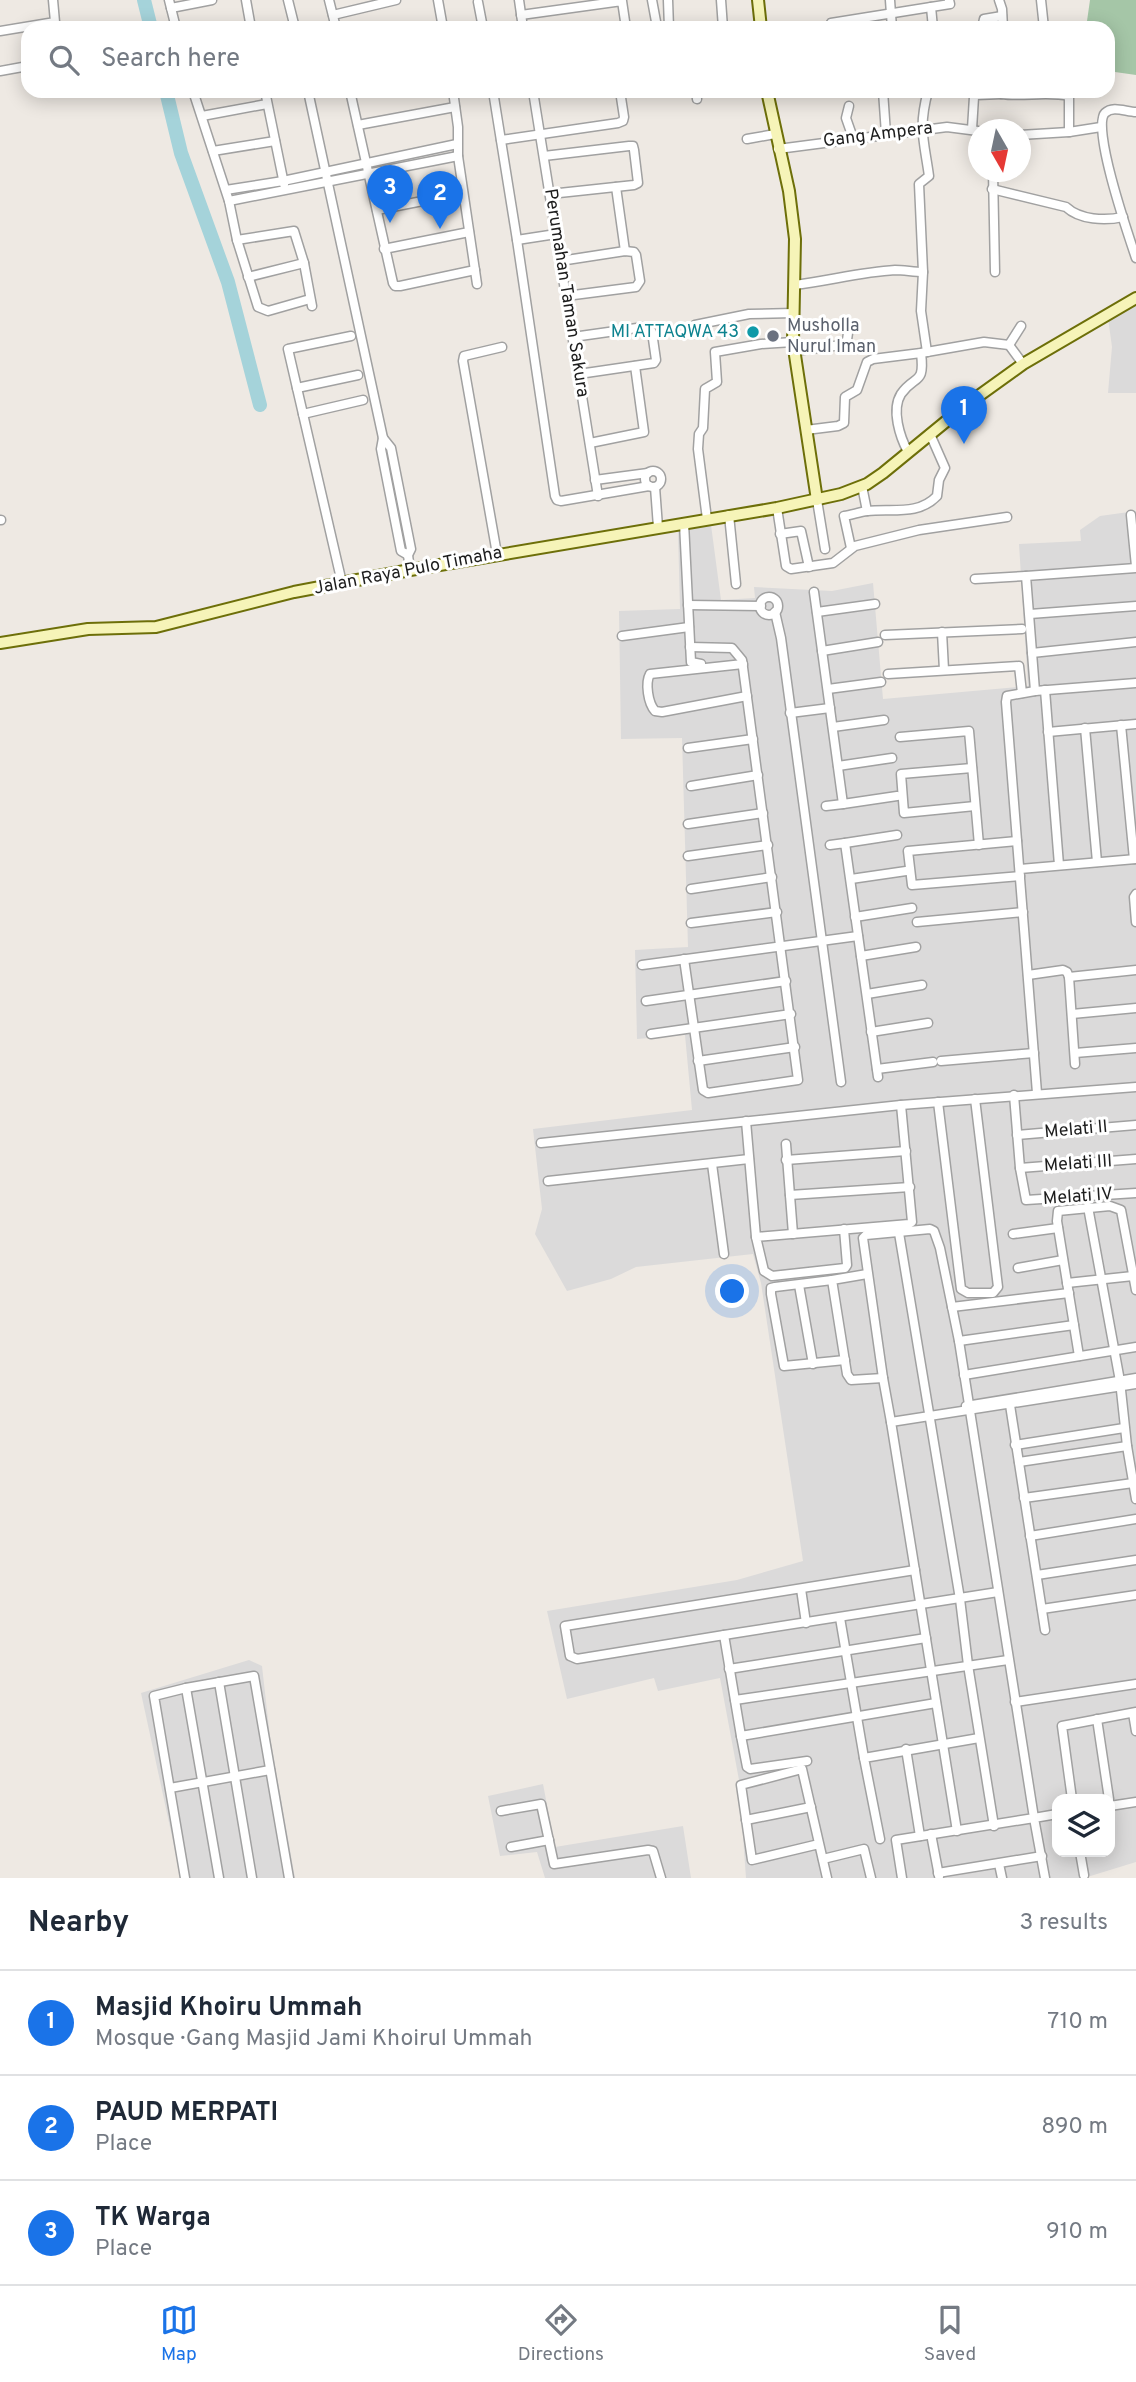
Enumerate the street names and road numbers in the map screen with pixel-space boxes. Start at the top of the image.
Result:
street label: Gang Ampera [822,117,934,153]
street label: Perumahan Taman Sakura [538,187,594,399]
street label: Jalan Raya Pulo Timaha [312,541,504,601]
street label: Melati II [1043,1116,1109,1144]
street label: Melati III [1043,1150,1113,1178]
street label: Melati IV [1042,1183,1114,1211]

